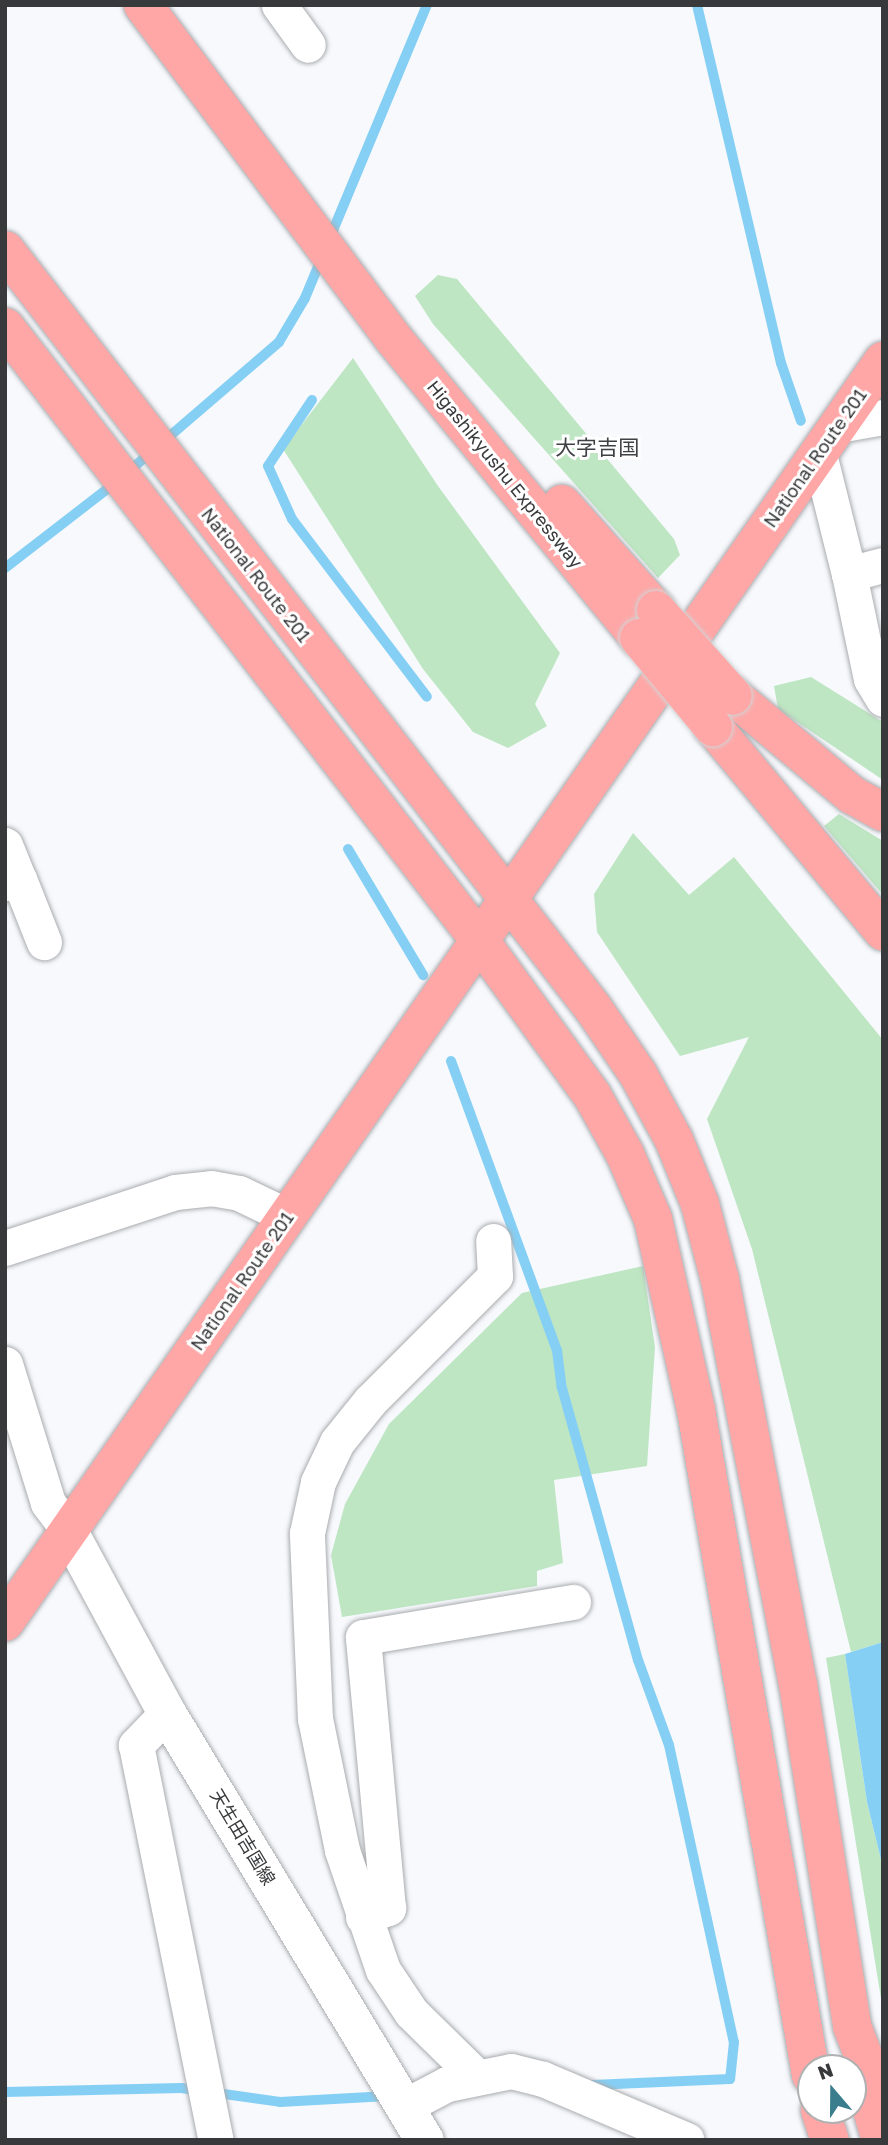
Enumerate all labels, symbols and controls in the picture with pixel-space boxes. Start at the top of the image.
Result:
street label: Higashikyushu Expressway [423,376,587,572]
street label: National Route 201 [759,385,871,531]
district label: 大字吉国 [555,434,639,460]
street label: National Route 201 [197,504,315,646]
street label: National Route 201 [186,1208,298,1354]
street label: 天生田吉国線 [206,1785,280,1889]
north arrow [797,2054,867,2124]
text: N [815,2057,836,2084]

